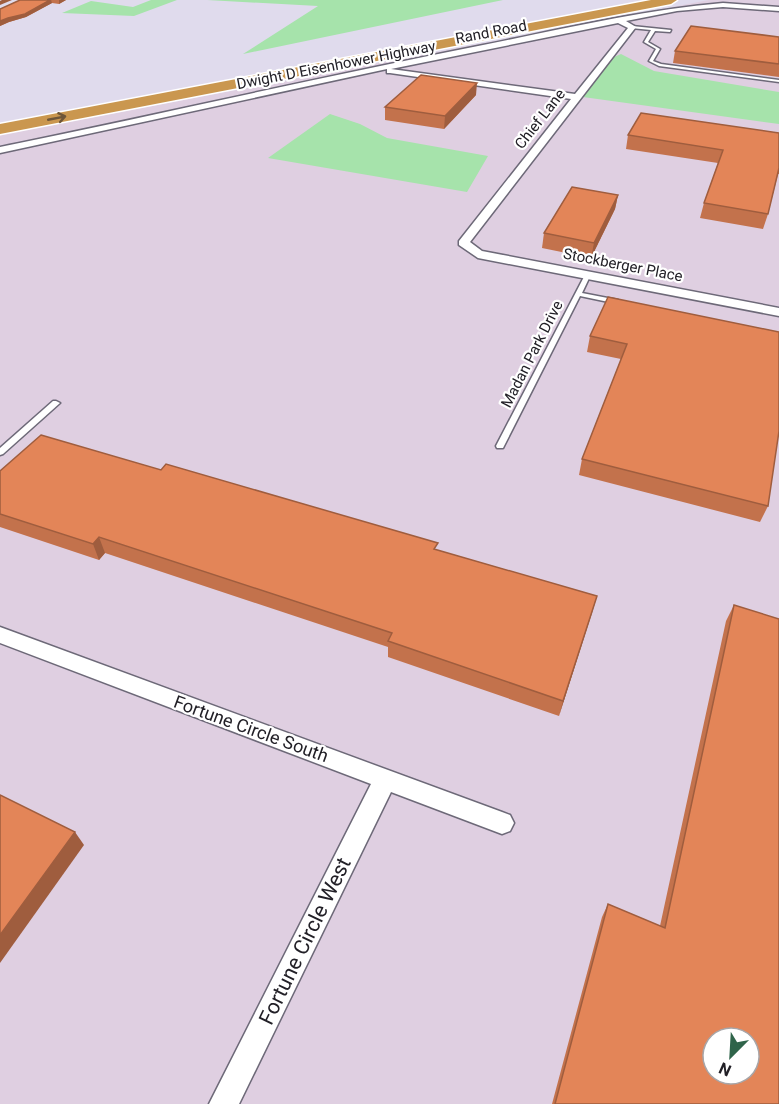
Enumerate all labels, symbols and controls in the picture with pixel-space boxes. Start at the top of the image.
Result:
street label: Rand Road [454,16,528,48]
street label: Dwight D Eisenhower Highway [235,37,437,93]
street label: Chief Lane [511,85,569,153]
one-way arrow [47,112,67,123]
street label: Stockberger Place [562,245,684,285]
street label: Madan Park Drive [497,298,567,410]
street label: Fortune Circle South [171,691,331,766]
street label: Fortune Circle West [254,854,356,1028]
north arrow [701,1026,761,1086]
text: N [716,1058,734,1080]

